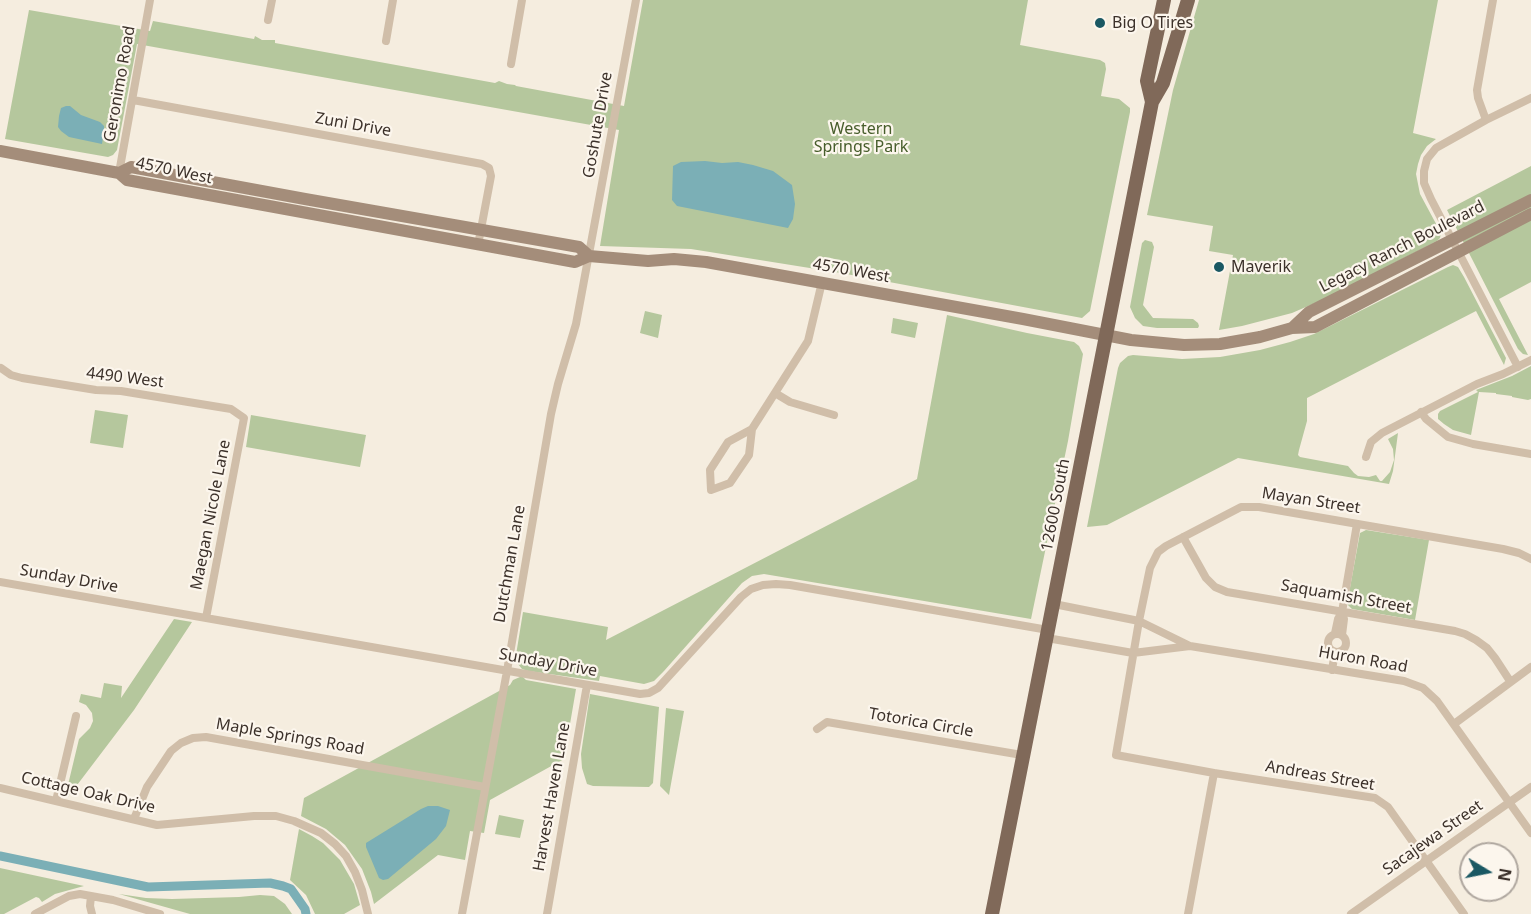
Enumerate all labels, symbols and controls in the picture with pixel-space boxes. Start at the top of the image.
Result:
place label: Big O Tires [1112,13,1193,33]
marker: Big O Tires [1093,16,1107,30]
street label: Geronimo Road [100,24,140,144]
street label: Goshute Drive [579,71,617,179]
street label: Zuni Drive [314,109,392,141]
park label: Western Springs Park [814,119,908,157]
street label: 4570 West [134,154,214,188]
street label: Legacy Ranch Boulevard [1316,197,1488,297]
street label: 4570 West [811,255,891,287]
place label: Maverik [1231,257,1291,277]
marker: Maverik [1212,260,1226,274]
street label: 4490 West [85,364,165,392]
street label: Maegan Nicole Lane [187,438,235,592]
street label: 12600 South [1038,457,1074,553]
street label: Mayan Street [1260,484,1362,518]
street label: Dutchman Lane [490,504,530,624]
street label: Sunday Drive [18,561,120,597]
street label: Saquamish Street [1279,576,1413,618]
street label: Huron Road [1317,643,1409,677]
street label: Sunday Drive [497,645,599,681]
street label: Totorica Circle [867,704,975,742]
street label: Maple Springs Road [214,715,366,759]
street label: Harvest Haven Lane [529,721,575,873]
street label: Andreas Street [1264,757,1376,795]
street label: Cottage Oak Drive [19,768,157,818]
street label: Sacajewa Street [1379,796,1487,880]
north arrow [1459,842,1519,902]
text: N [1493,866,1517,883]

